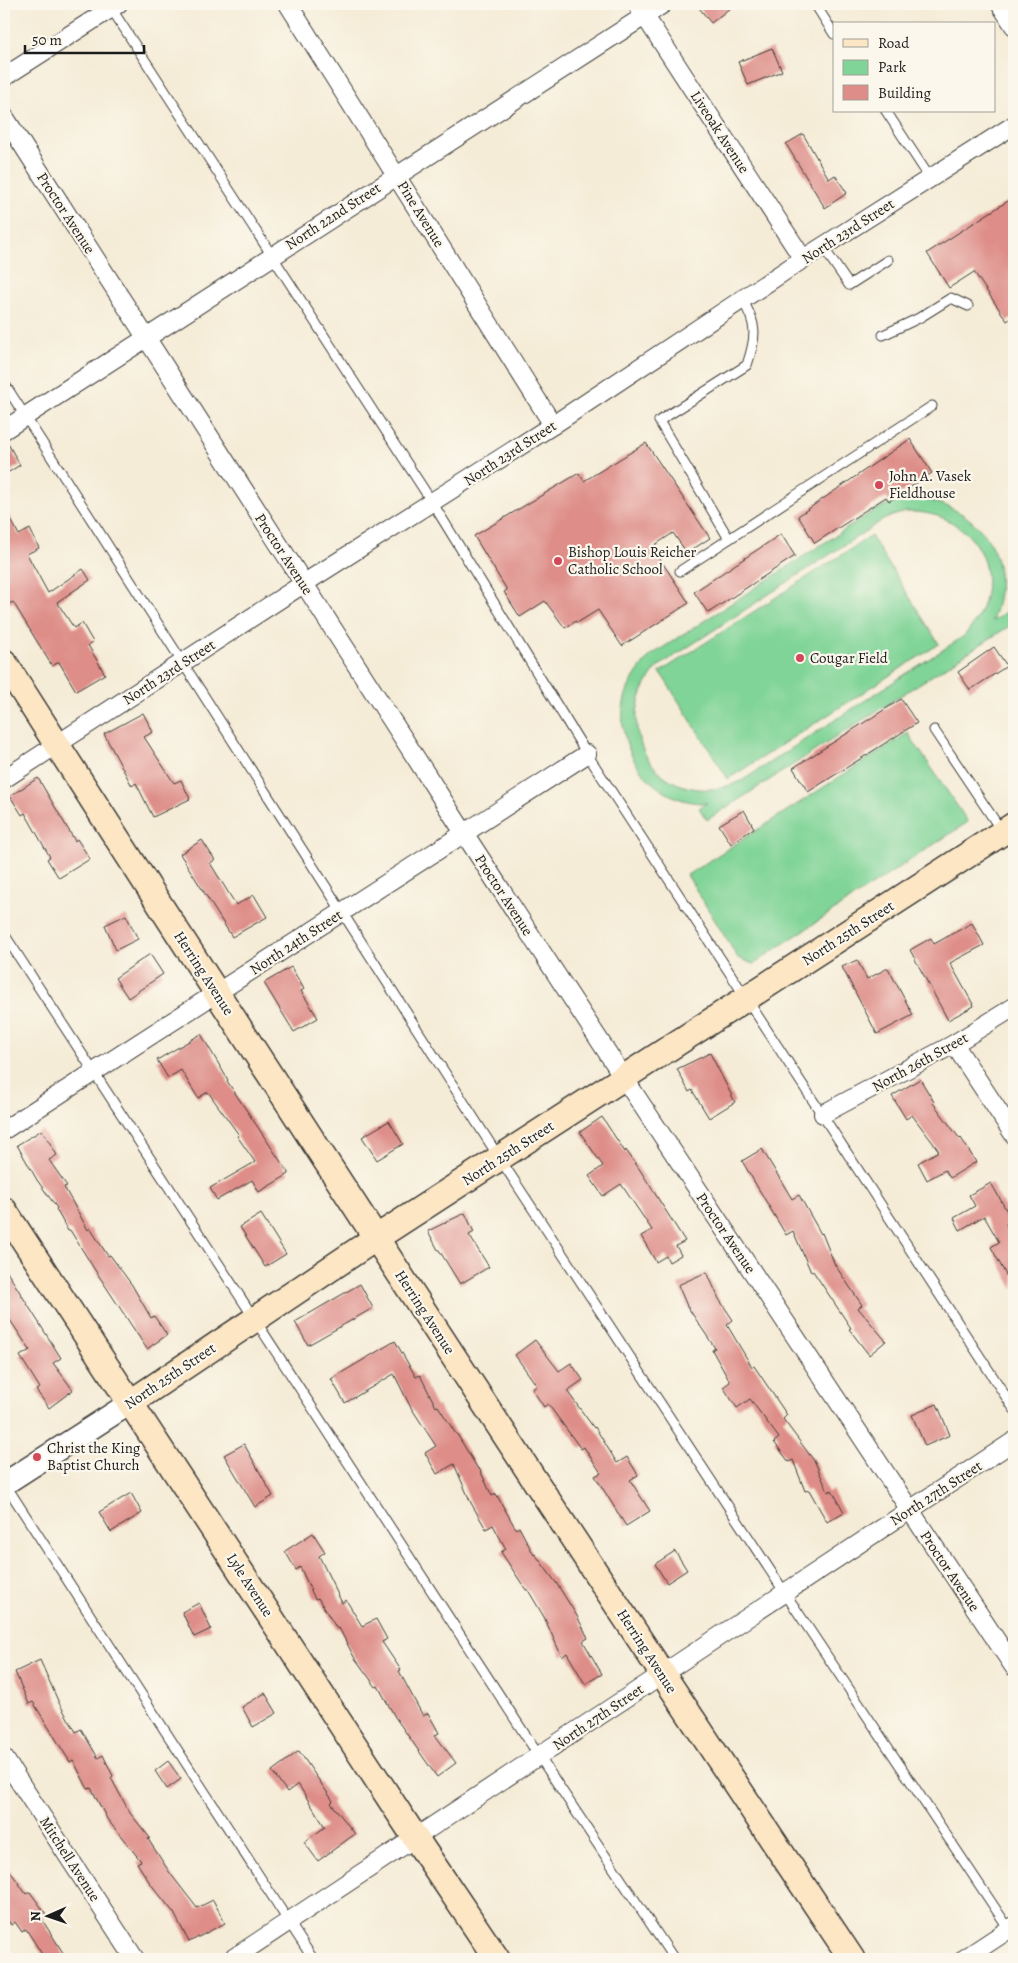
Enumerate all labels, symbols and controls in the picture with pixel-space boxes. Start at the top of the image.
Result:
scale bar [25,22,144,54]
legend [833,22,996,112]
text: 50 m [32,30,62,50]
text: Road [878,33,910,53]
text: Park [878,57,907,77]
text: Building [878,83,931,103]
street label: Liveoak Avenue [686,87,754,177]
street label: Proctor Avenue [32,168,100,258]
street label: Pine Avenue [393,177,449,251]
street label: North 22nd Street [281,178,385,254]
street label: North 23rd Street [798,194,898,268]
street label: North 23rd Street [460,416,560,490]
place label: John A. Vasek Fieldhouse [889,466,972,503]
marker: John A. Vasek Fieldhouse [873,479,885,491]
street label: Proctor Avenue [250,509,318,599]
place label: Bishop Louis Reicher Catholic School [568,542,697,579]
marker: Bishop Louis Reicher Catholic School [552,555,564,567]
street label: North 23rd Street [119,635,219,709]
place label: Cougar Field [810,648,889,668]
marker: Cougar Field [794,652,806,664]
street label: Proctor Avenue [470,850,538,940]
street label: North 25th Street [798,896,898,970]
street label: North 24th Street [246,905,346,979]
street label: Herring Avenue [169,927,239,1019]
street label: North 26th Street [869,1027,971,1097]
street label: North 25th Street [458,1116,558,1190]
street label: Proctor Avenue [692,1189,761,1278]
street label: Herring Avenue [390,1266,460,1358]
street label: North 25th Street [120,1338,220,1414]
place label: Christ the King Baptist Church [47,1438,141,1475]
marker: Christ the King Baptist Church [31,1451,43,1463]
street label: North 27th Street [886,1456,986,1530]
street label: Proctor Avenue [916,1527,985,1616]
street label: Lyle Avenue [222,1549,278,1621]
street label: Herring Avenue [612,1605,682,1697]
street label: North 27th Street [549,1679,648,1755]
street label: Mitchell Avenue [35,1813,105,1906]
north arrow [22,1890,72,1940]
text: N [26,1911,45,1922]

